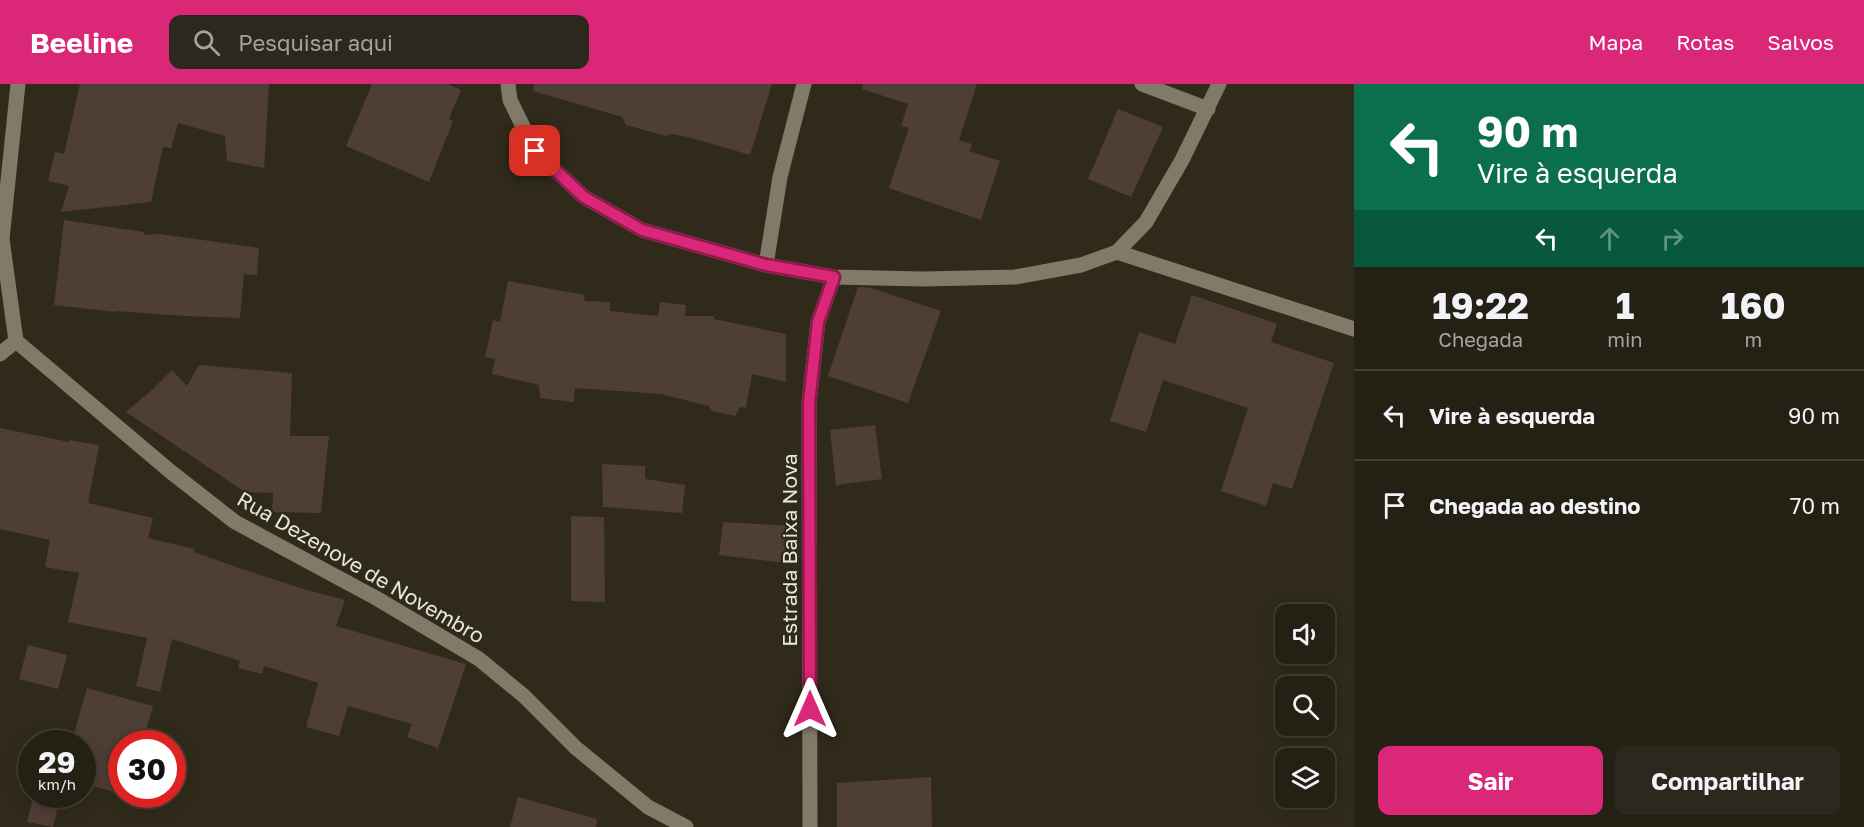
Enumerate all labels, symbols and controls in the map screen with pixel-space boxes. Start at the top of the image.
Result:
search box [169,15,589,69]
text: Beeline [30,26,133,59]
icon: search [190,26,223,59]
text: Pesquisar aqui [238,29,393,56]
text: Mapa [1589,29,1643,55]
text: Rotas [1676,29,1734,55]
text: Salvos [1767,29,1834,55]
text: 90 m [1477,106,1578,156]
icon: left [1378,108,1456,186]
pin [509,125,560,176]
icon: arrive [518,134,551,167]
text: Vire à esquerda [1477,157,1678,189]
icon: left [1530,222,1563,255]
icon: ahead [1593,222,1626,255]
icon: right [1656,222,1689,255]
text: 19:22 [1432,284,1529,327]
text: 1 [1616,284,1634,327]
text: 160 [1721,284,1786,327]
text: Chegada [1438,327,1523,351]
text: min [1607,327,1643,351]
text: m [1744,327,1762,351]
icon: left [1378,399,1411,432]
text: Vire à esquerda [1429,402,1595,429]
text: 90 m [1788,402,1840,429]
street label: Estrada Baixa Nova [776,453,802,647]
street label: Rua Dezenove de Novembro [233,485,489,649]
icon: arrive [1378,489,1411,522]
text: Chegada ao destino [1429,492,1641,519]
text: 70 m [1790,492,1840,519]
map controls [1275,604,1335,808]
button: sound [1275,604,1335,664]
button: search [1275,676,1335,736]
position arrow [778,677,842,741]
speed limit sign: 30 [108,730,186,808]
text: 29 [38,744,76,780]
button: Sair [1378,746,1603,815]
button: Compartilhar [1615,746,1840,815]
button: layers [1275,748,1335,808]
text: km/h [38,775,76,793]

